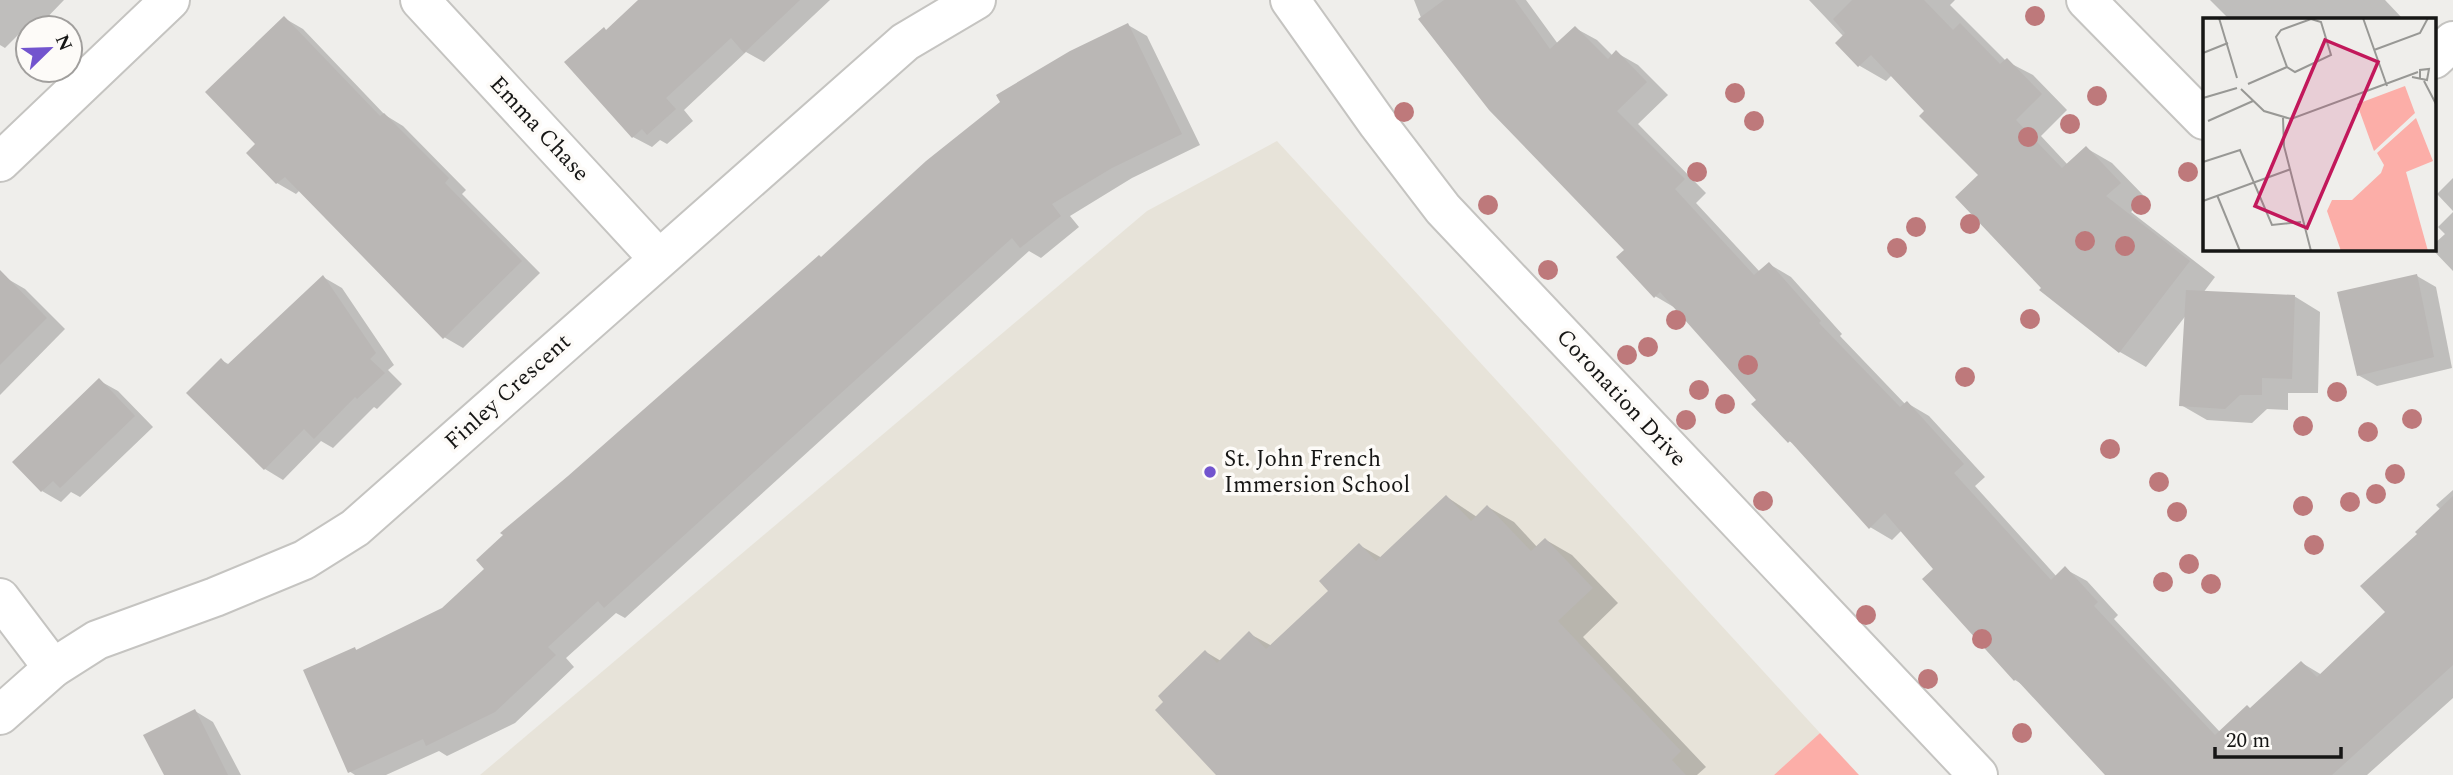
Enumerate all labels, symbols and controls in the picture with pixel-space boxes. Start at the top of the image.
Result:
north arrow [14,14,84,84]
inset map [2203,18,2436,250]
text: N [47,30,80,56]
street label: Emma Chase [481,68,597,190]
street label: Coronation Drive [1547,321,1695,475]
street label: Finley Crescent [437,326,579,458]
place label: St. John French Immersion School [1224,442,1410,503]
marker: St. John French Immersion School [1202,464,1218,480]
scale bar [2215,716,2341,760]
text: 20 m [2226,725,2270,757]

